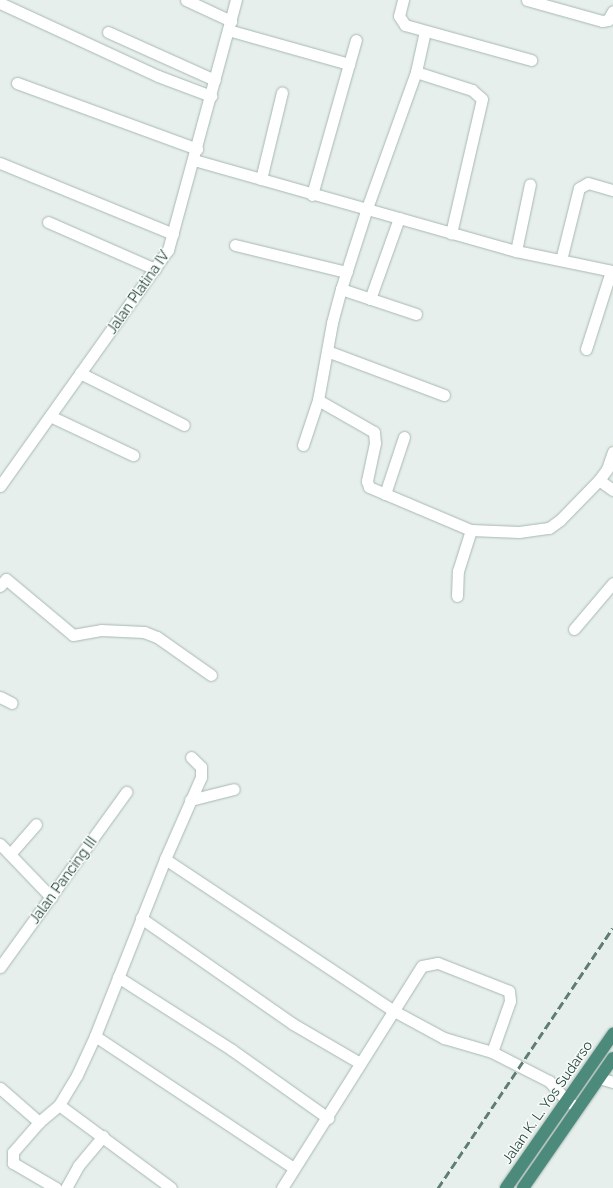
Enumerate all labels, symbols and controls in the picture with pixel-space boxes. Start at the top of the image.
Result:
street label: Jalan Platina IV [103,247,173,337]
street label: Jalan Pancing III [26,833,100,927]
street label: Jalan K. L. Yos Sudarso [498,1037,596,1167]

